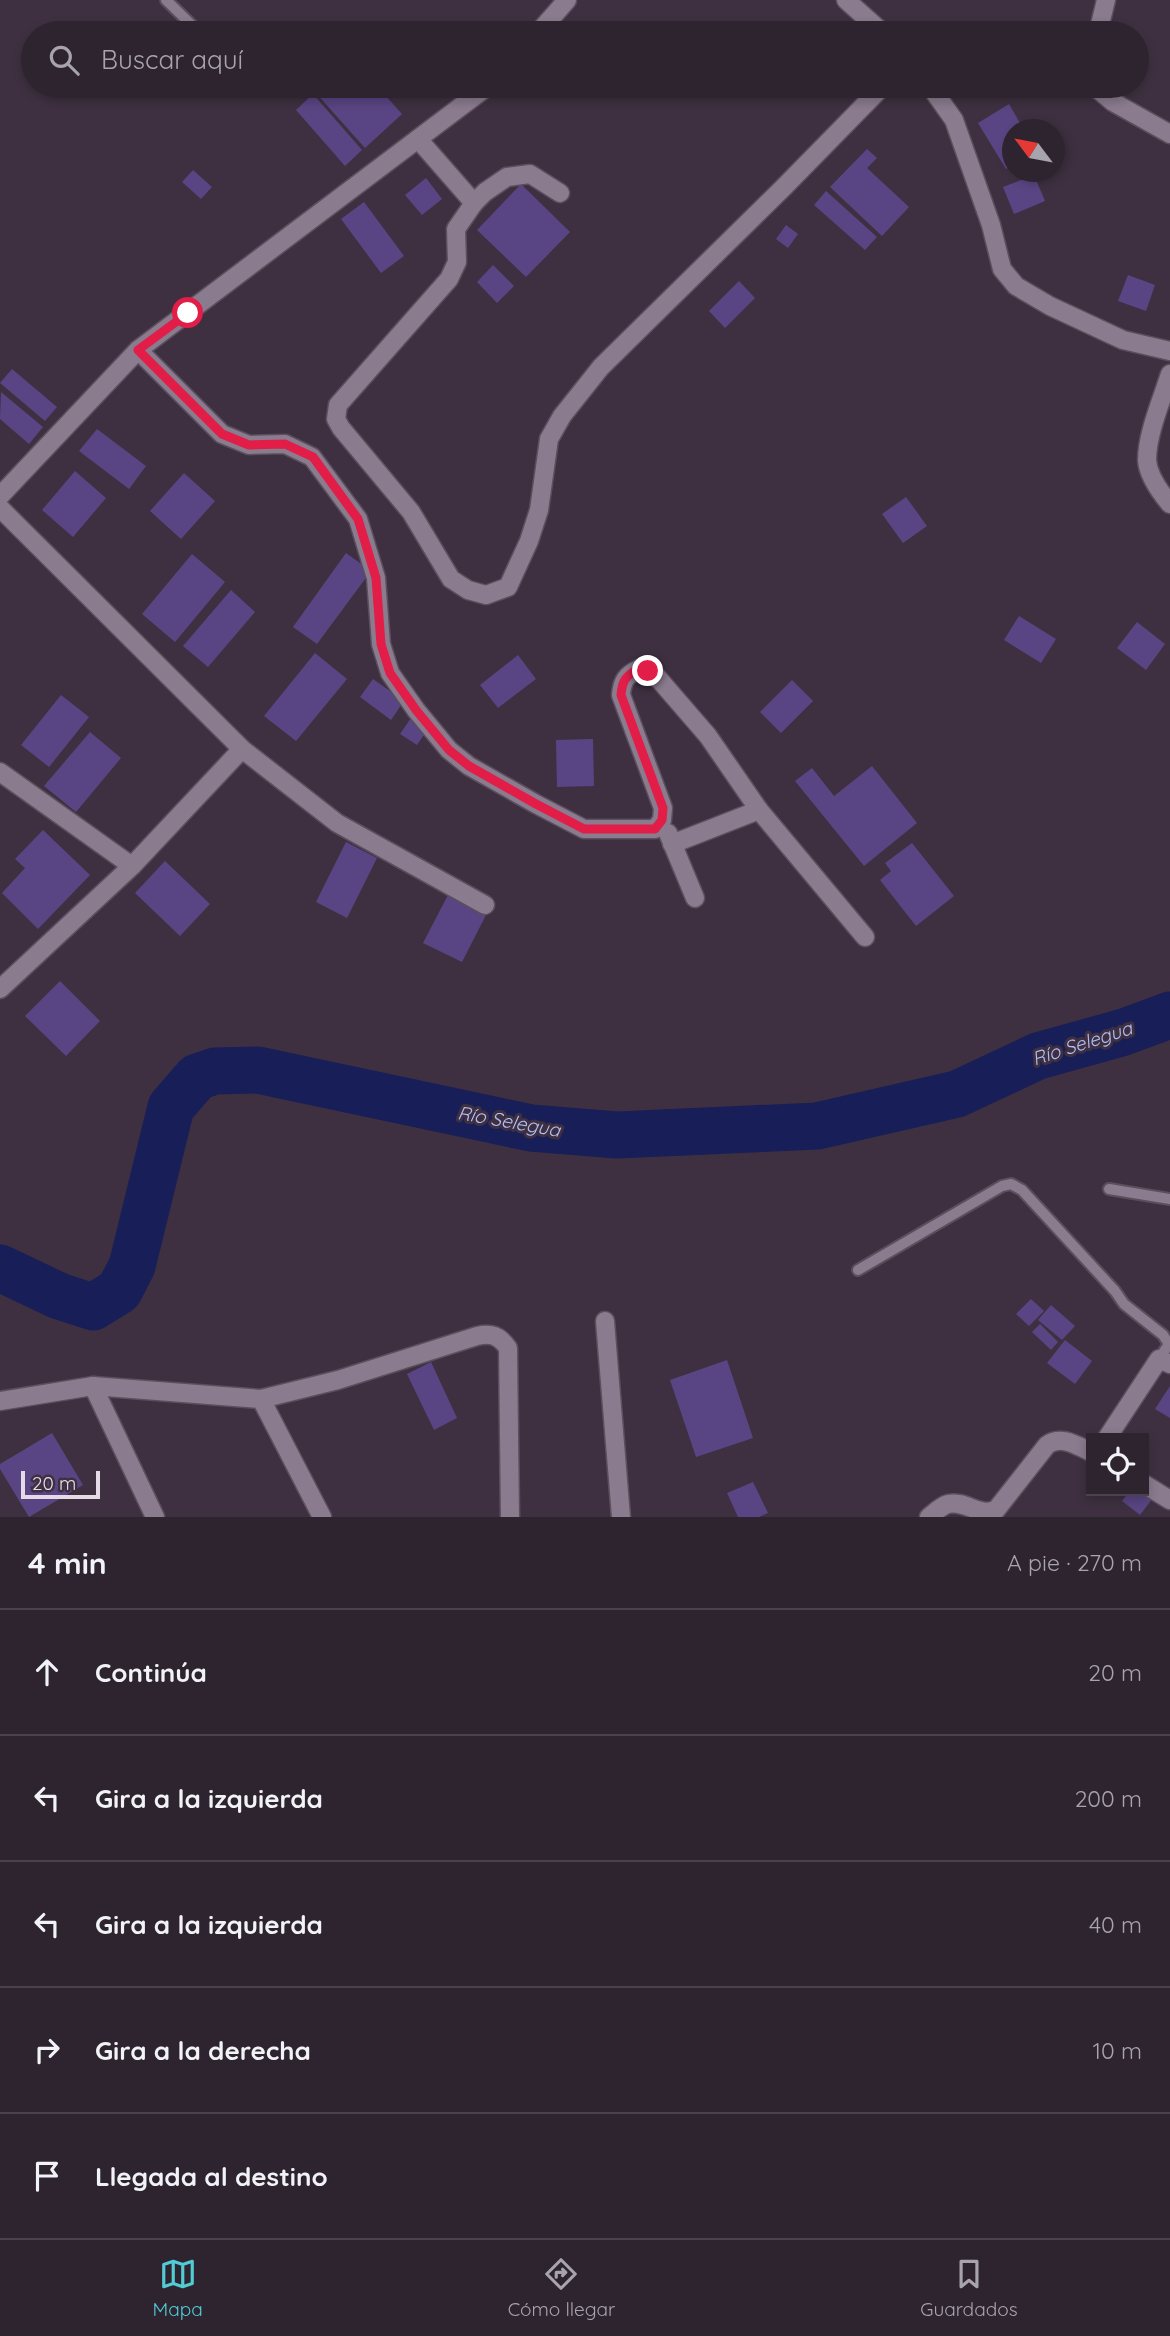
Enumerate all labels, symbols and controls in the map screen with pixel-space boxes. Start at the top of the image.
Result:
search box [21,21,1149,98]
icon: search [45,41,83,79]
text: Buscar aquí [101,43,243,76]
north arrow [1002,119,1065,182]
route start [172,297,203,328]
route end [632,655,663,686]
water label: Río Selegua [1029,1015,1136,1070]
water label: Río Selegua [456,1100,564,1142]
map controls [1086,1433,1149,1496]
button: locate [1086,1433,1149,1496]
scale bar [21,1468,100,1500]
text: 20 m [32,1471,76,1495]
text: 4 min [28,1544,107,1582]
text: A pie · 270 m [1007,1548,1142,1577]
icon: ahead [28,1653,66,1691]
text: Continúa [95,1656,207,1689]
text: 20 m [1088,1658,1142,1687]
icon: left [28,1779,66,1817]
text: Gira a la izquierda [95,1782,323,1815]
text: 200 m [1075,1784,1142,1813]
icon: left [28,1905,66,1943]
text: Gira a la izquierda [95,1908,323,1941]
text: 40 m [1089,1910,1142,1939]
icon: right [28,2031,66,2069]
text: Gira a la derecha [95,2034,311,2067]
text: 10 m [1093,2036,1142,2065]
icon: arrive [28,2157,66,2195]
text: Llegada al destino [95,2160,328,2193]
tab: Mapa [152,2255,203,2321]
tab: Cómo llegar [508,2255,615,2321]
tab: Guardados [920,2255,1018,2321]

